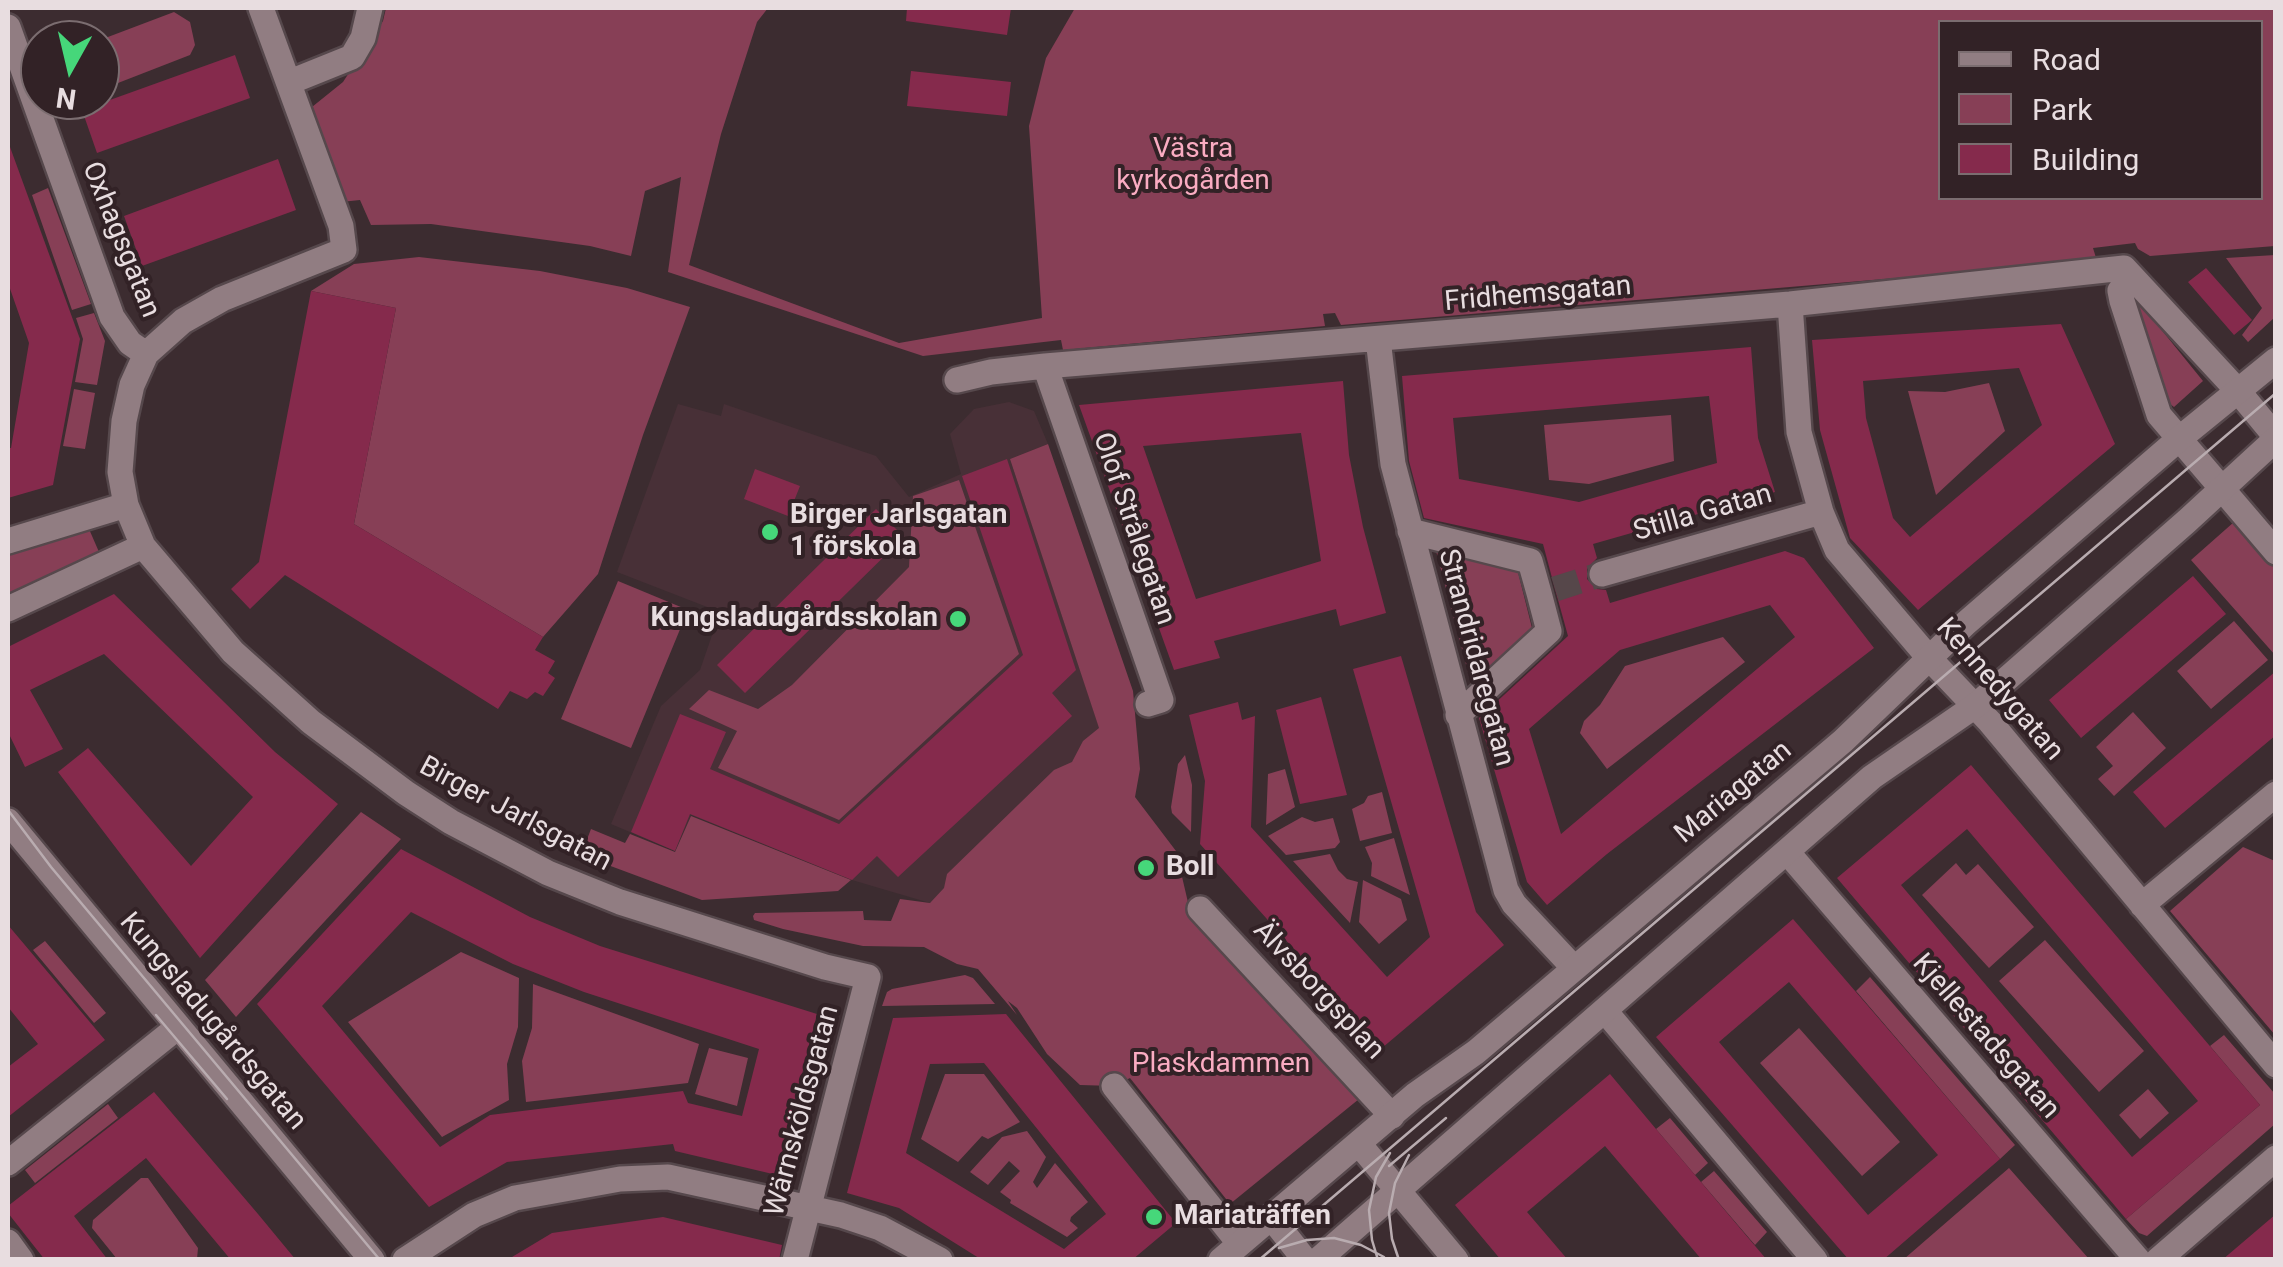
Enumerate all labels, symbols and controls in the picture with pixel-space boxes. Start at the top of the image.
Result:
north arrow [20,20,120,120]
legend [1938,20,2263,200]
text: Road [2032,42,2101,77]
text: N [54,81,78,116]
text: Park [2032,92,2092,127]
park label: Västra kyrkogården [1116,133,1270,199]
text: Building [2032,142,2139,177]
street label: Oxhagsgatan [74,157,166,323]
street label: Fridhemsgatan [1443,270,1633,320]
street label: Olof Strålegatan [1084,428,1182,630]
street label: Stilla Gatan [1630,478,1776,550]
place label: Birger Jarlsgatan 1 förskola [790,499,1007,565]
marker: Birger Jarlsgatan 1 förskola [759,521,781,543]
street label: Strandridaregatan [1430,546,1520,770]
place label: Kungsladugårdsskolan [651,602,938,636]
marker: Kungsladugårdsskolan [947,608,969,630]
street label: Kennedygatan [1928,612,2070,768]
street label: Mariagatan [1669,734,1799,852]
street label: Birger Jarlsgatan [413,750,617,880]
place label: Boll [1166,851,1214,885]
marker: Boll [1135,857,1157,879]
street label: Kungsladugårdsgatan [111,907,313,1137]
street label: Älvsborgsplan [1245,915,1391,1067]
street label: Kjellestadsgatan [1904,948,2066,1126]
street label: Wärnsköldsgatan [759,1002,847,1220]
park label: Plaskdammen [1132,1048,1310,1082]
place label: Mariaträffen [1174,1200,1331,1234]
marker: Mariaträffen [1143,1206,1165,1228]

